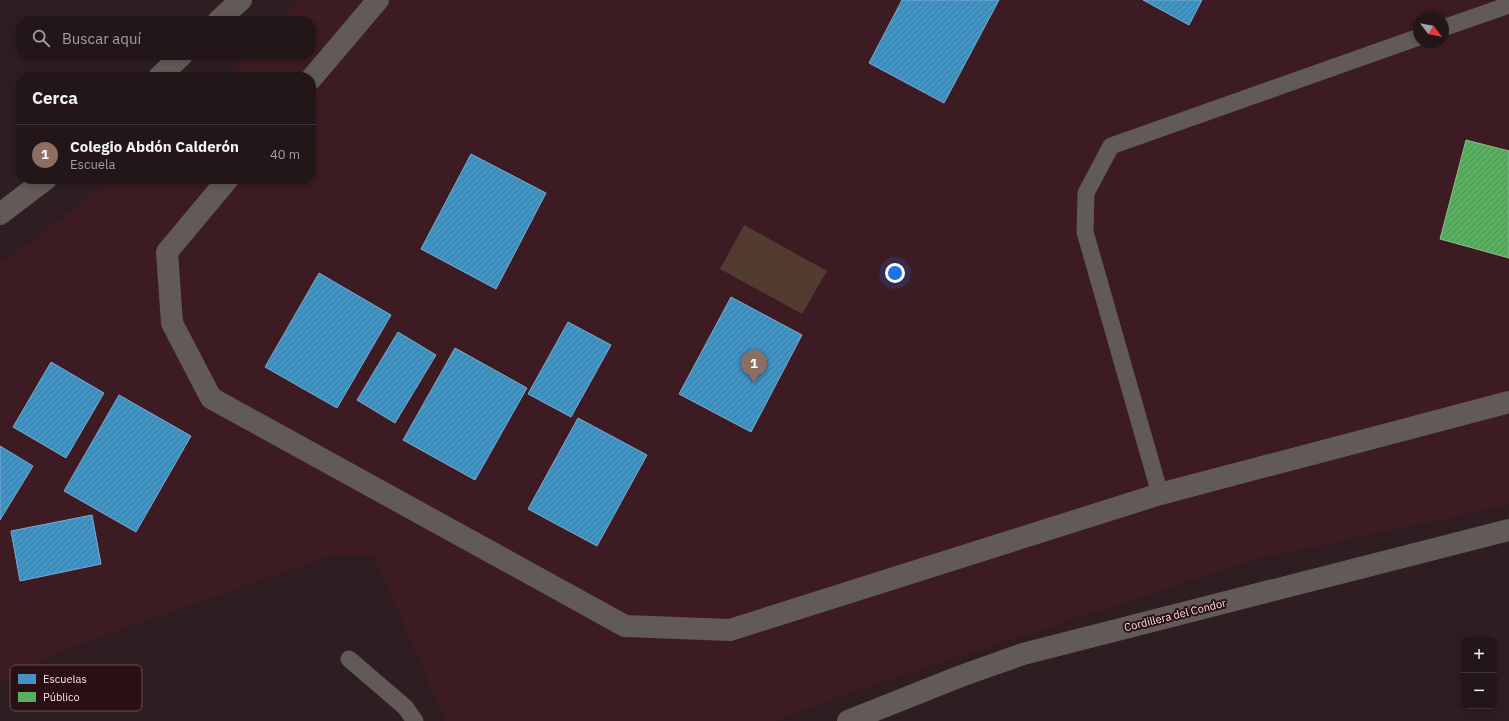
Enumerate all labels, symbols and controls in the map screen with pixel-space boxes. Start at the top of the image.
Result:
north arrow [1413,12,1449,48]
search box [16,16,316,60]
icon: search [30,27,52,49]
text: Buscar aquí [62,29,141,48]
text: Cerca [32,87,78,109]
text: Colegio Abdón Calderón [70,137,239,156]
text: 1 [41,146,49,163]
text: 40 m [270,146,300,163]
text: Escuela [70,156,115,173]
your location [885,263,905,283]
pin: 1 [741,350,767,383]
street label: Cordillera del Condor [1123,596,1227,634]
map controls [1461,637,1497,709]
button: + [1461,637,1497,673]
legend [10,665,142,711]
text: Escuelas [43,672,87,686]
button: − [1461,673,1497,709]
text: Público [43,690,80,704]

